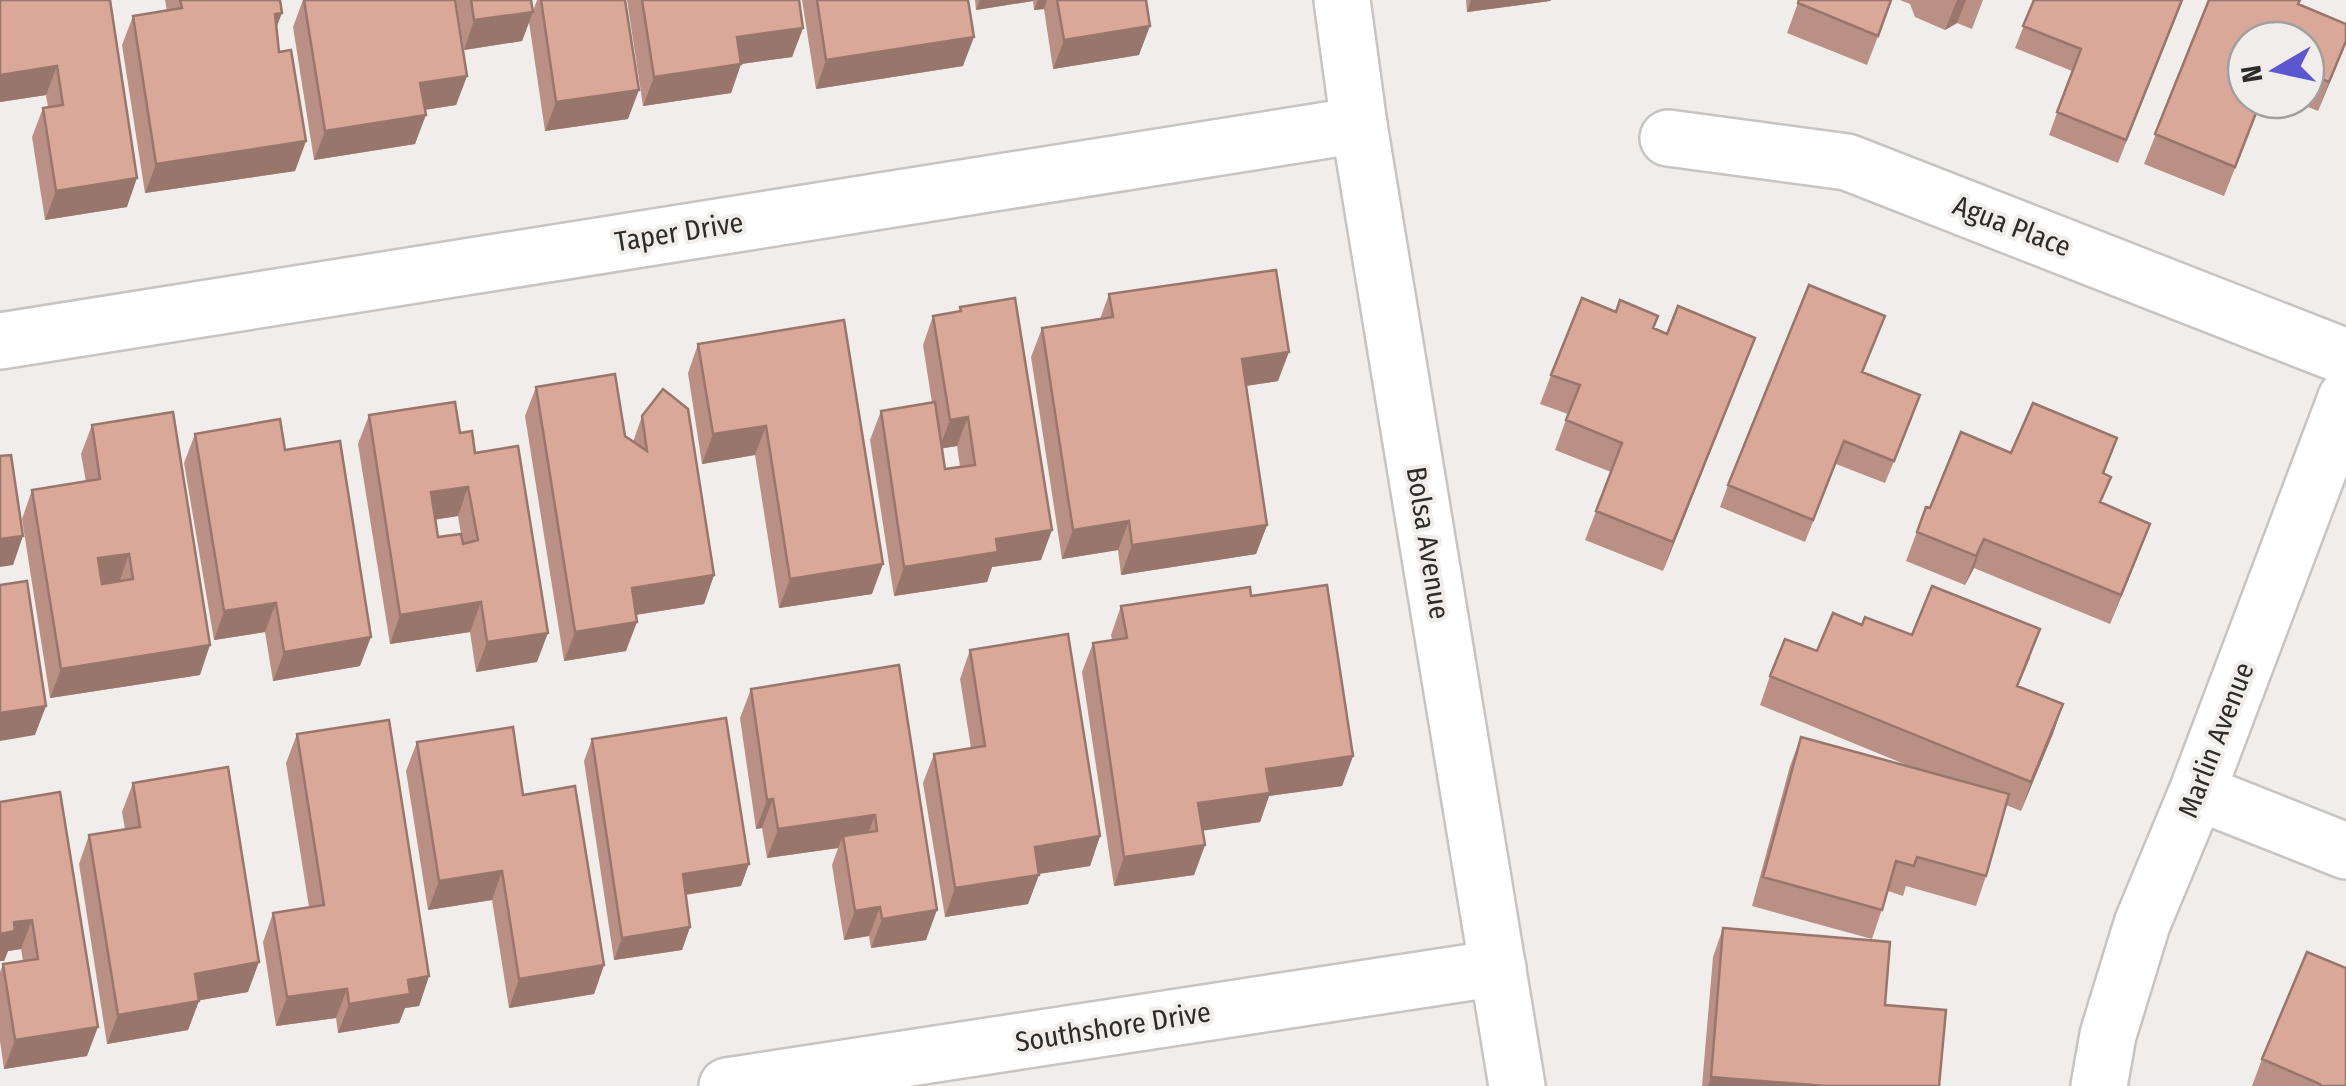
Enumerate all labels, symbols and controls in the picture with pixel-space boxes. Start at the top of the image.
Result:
north arrow [2226,20,2326,120]
text: N [2234,63,2269,85]
street label: Agua Place [1949,189,2075,263]
street label: Taper Drive [612,206,746,258]
street label: Bolsa Avenue [1400,465,1456,621]
street label: Marlin Avenue [2171,658,2261,822]
street label: Southshore Drive [1013,995,1213,1059]

